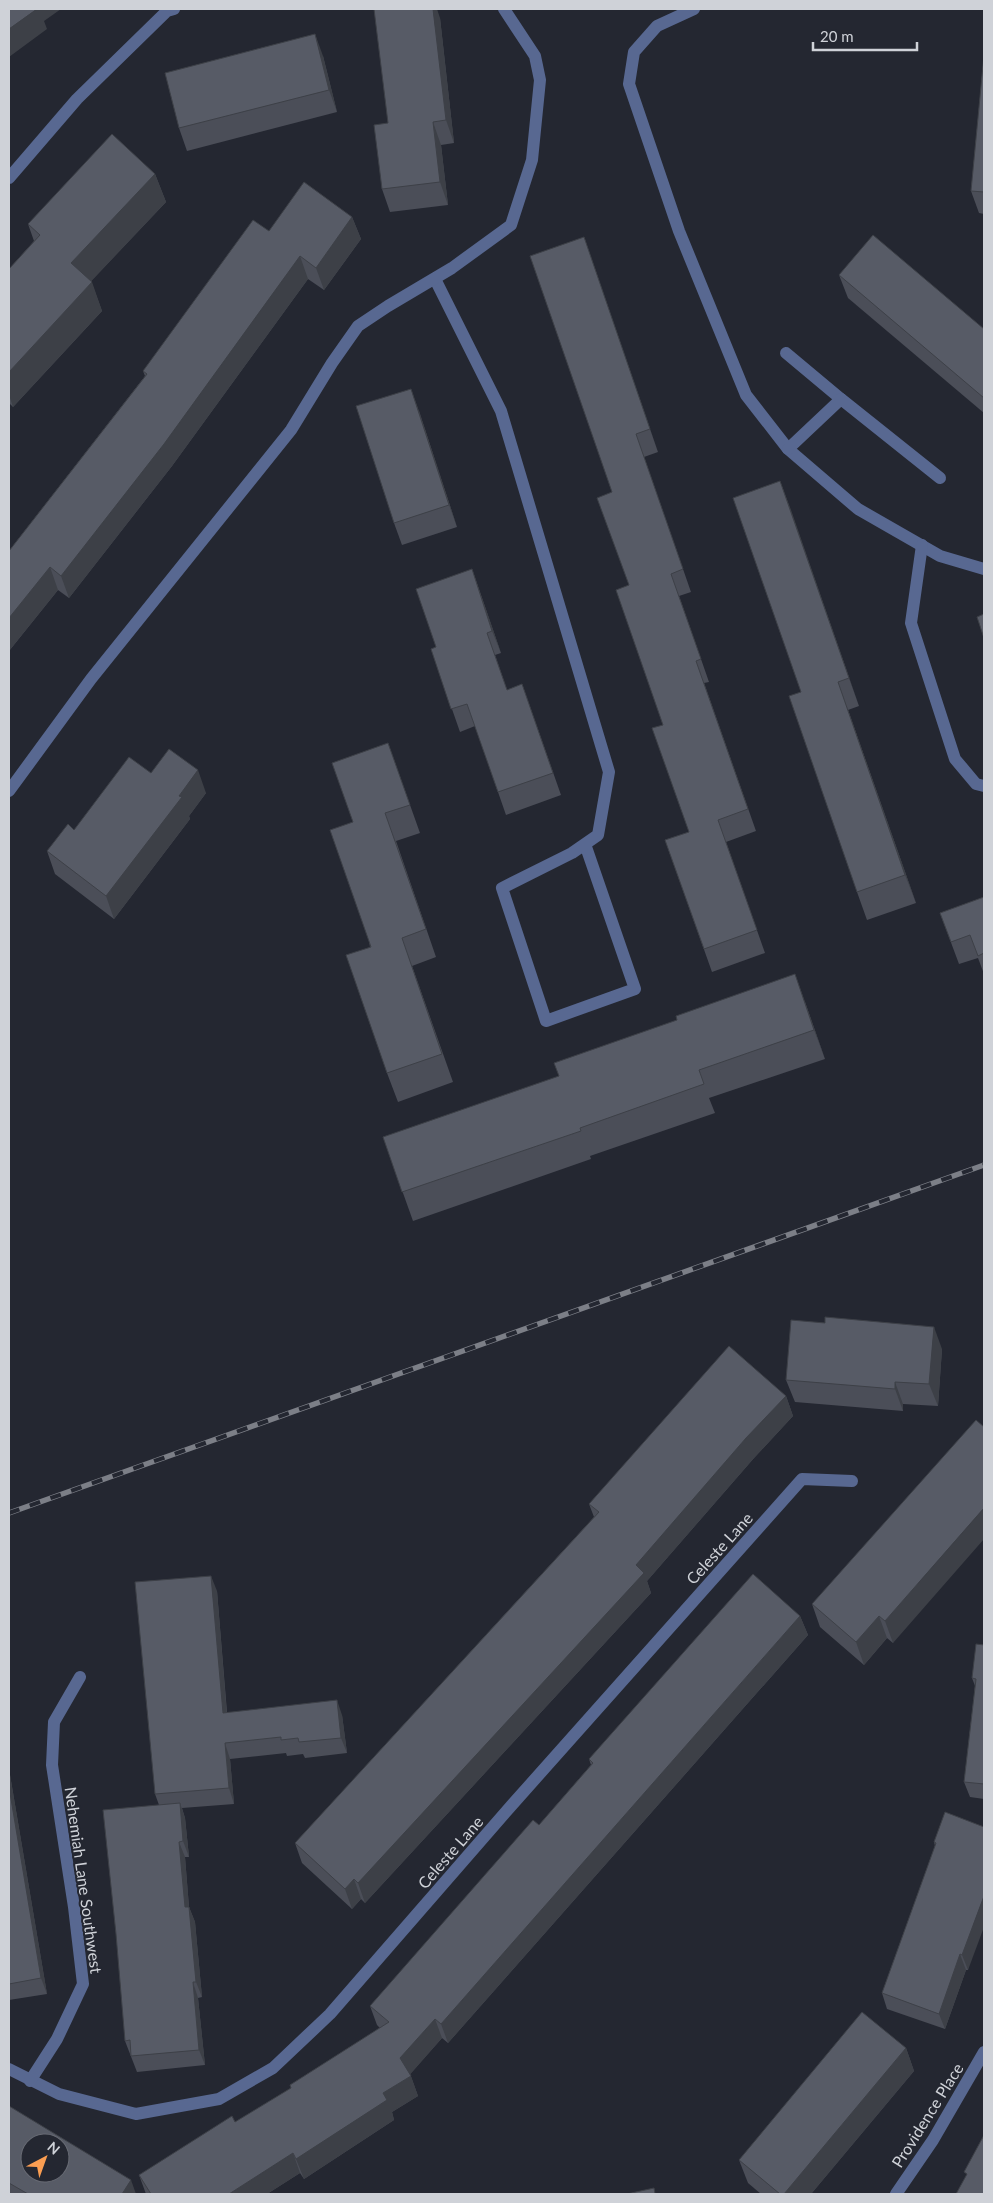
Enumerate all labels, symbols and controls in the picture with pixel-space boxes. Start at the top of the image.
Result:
scale bar [813,20,917,52]
text: 20 m [820,27,854,45]
street label: Celeste Lane [682,1508,756,1588]
street label: Nehemiah Lane Southwest [61,1785,107,1975]
street label: Celeste Lane [413,1812,487,1892]
street label: Providence Place [887,2059,967,2171]
north arrow [20,2133,70,2183]
text: N [44,2138,64,2158]

